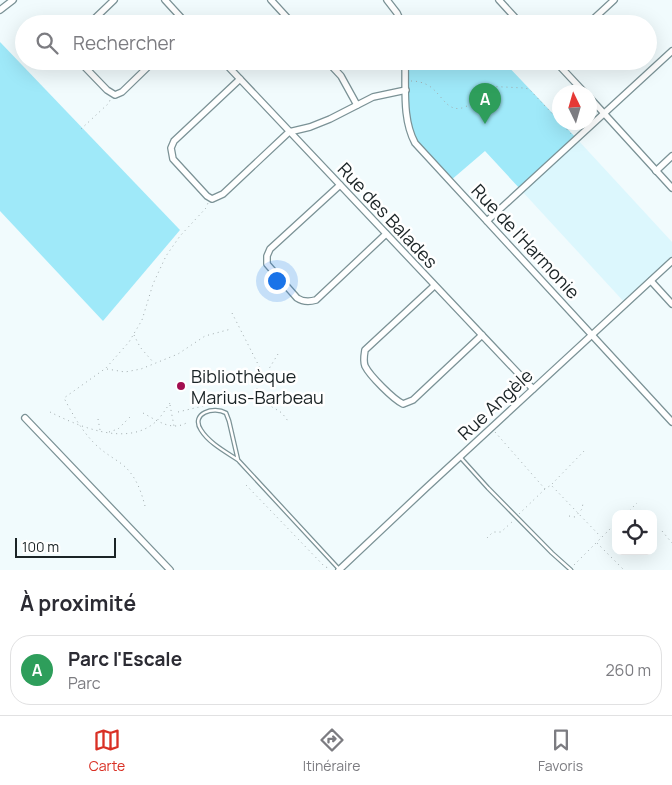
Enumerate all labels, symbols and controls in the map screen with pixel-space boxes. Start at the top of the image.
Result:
search box [15,15,657,70]
icon: search [33,29,61,57]
text: Rechercher [73,30,175,56]
pin: A [469,83,501,124]
north arrow [552,85,597,130]
street label: Rue des Balades [333,157,443,273]
street label: Rue de l'Harmonie [467,179,585,303]
your location [264,268,290,294]
street label: Rue Angèle [452,363,538,445]
place label: Bibliothèque Marius-Barbeau [191,364,324,409]
marker: Bibliothèque Marius-Barbeau [175,380,187,392]
map controls [612,510,657,555]
button: locate [612,510,657,555]
scale bar [15,535,116,558]
text: 100 m [22,537,59,556]
text: À proximité [20,589,136,617]
text: Parc l'Escale [68,646,182,672]
text: A [32,659,42,681]
text: 260 m [605,659,651,681]
text: Parc [68,672,101,694]
tab: Carte [89,726,125,775]
tab: Itinéraire [303,726,360,775]
tab: Favoris [538,726,583,775]

